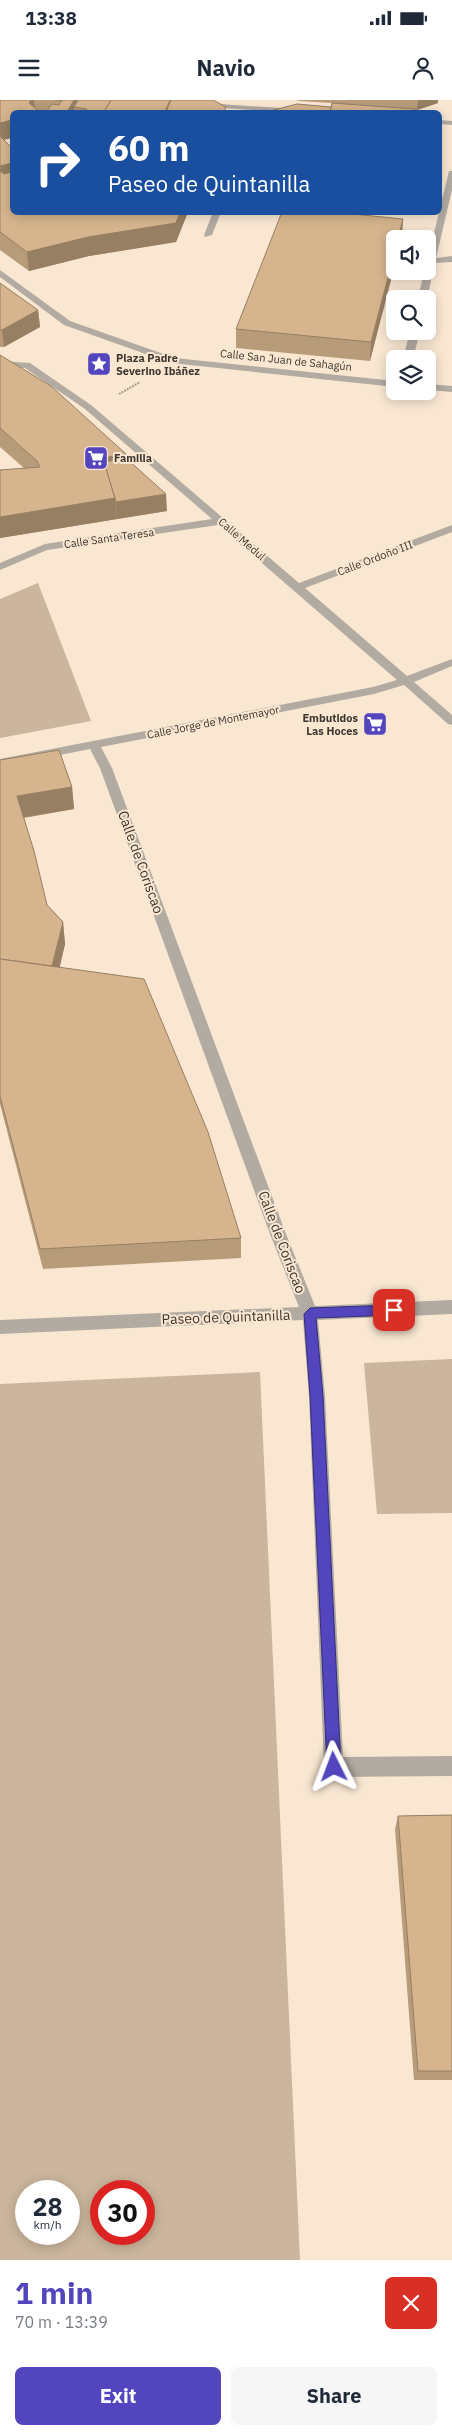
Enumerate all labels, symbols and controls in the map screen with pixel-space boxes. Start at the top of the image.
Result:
text: 13:38 [25,6,77,30]
text: Navio [197,53,255,82]
icon: menu [15,54,43,82]
icon: person [409,54,437,82]
text: 60 m [108,125,190,171]
icon: right [25,130,90,195]
text: Paseo de Quintanilla [108,169,310,198]
map controls [386,230,436,400]
button: sound [386,230,436,280]
button: search [386,290,436,340]
street label: Calle San Juan de Sahagún [219,346,353,374]
button: layers [386,350,436,400]
place icon: Plaza Padre Severino Ibáñez [86,351,112,377]
place label: Plaza Padre Severino Ibáñez [116,351,200,378]
supermarket icon: Familia [83,445,109,471]
place label: Familia [114,451,152,465]
street label: Calle Medul [216,515,268,563]
street label: Calle Santa Teresa [63,525,155,551]
street label: Calle Ordoño III [335,537,415,579]
street label: Calle Jorge de Montemayor [146,702,280,742]
place label: Embutidos Las Hoces [302,711,358,738]
supermarket icon: Embutidos Las Hoces [362,711,388,737]
street label: Calle de Coriscao [114,808,168,916]
street label: Calle de Coriscao [254,1188,310,1296]
pin [373,1289,415,1331]
icon: arrive [380,1296,408,1324]
street label: Paseo de Quintanilla [161,1306,291,1328]
position arrow [307,1740,359,1792]
speed limit sign: 30 [90,2180,155,2245]
text: 28 [32,2190,63,2223]
text: km/h [33,2217,62,2232]
text: 1 min [15,2273,93,2312]
button: close [385,2277,437,2329]
text: 70 m · 13:39 [15,2312,108,2332]
button: Exit [15,2367,221,2425]
button: Share [231,2367,437,2425]

